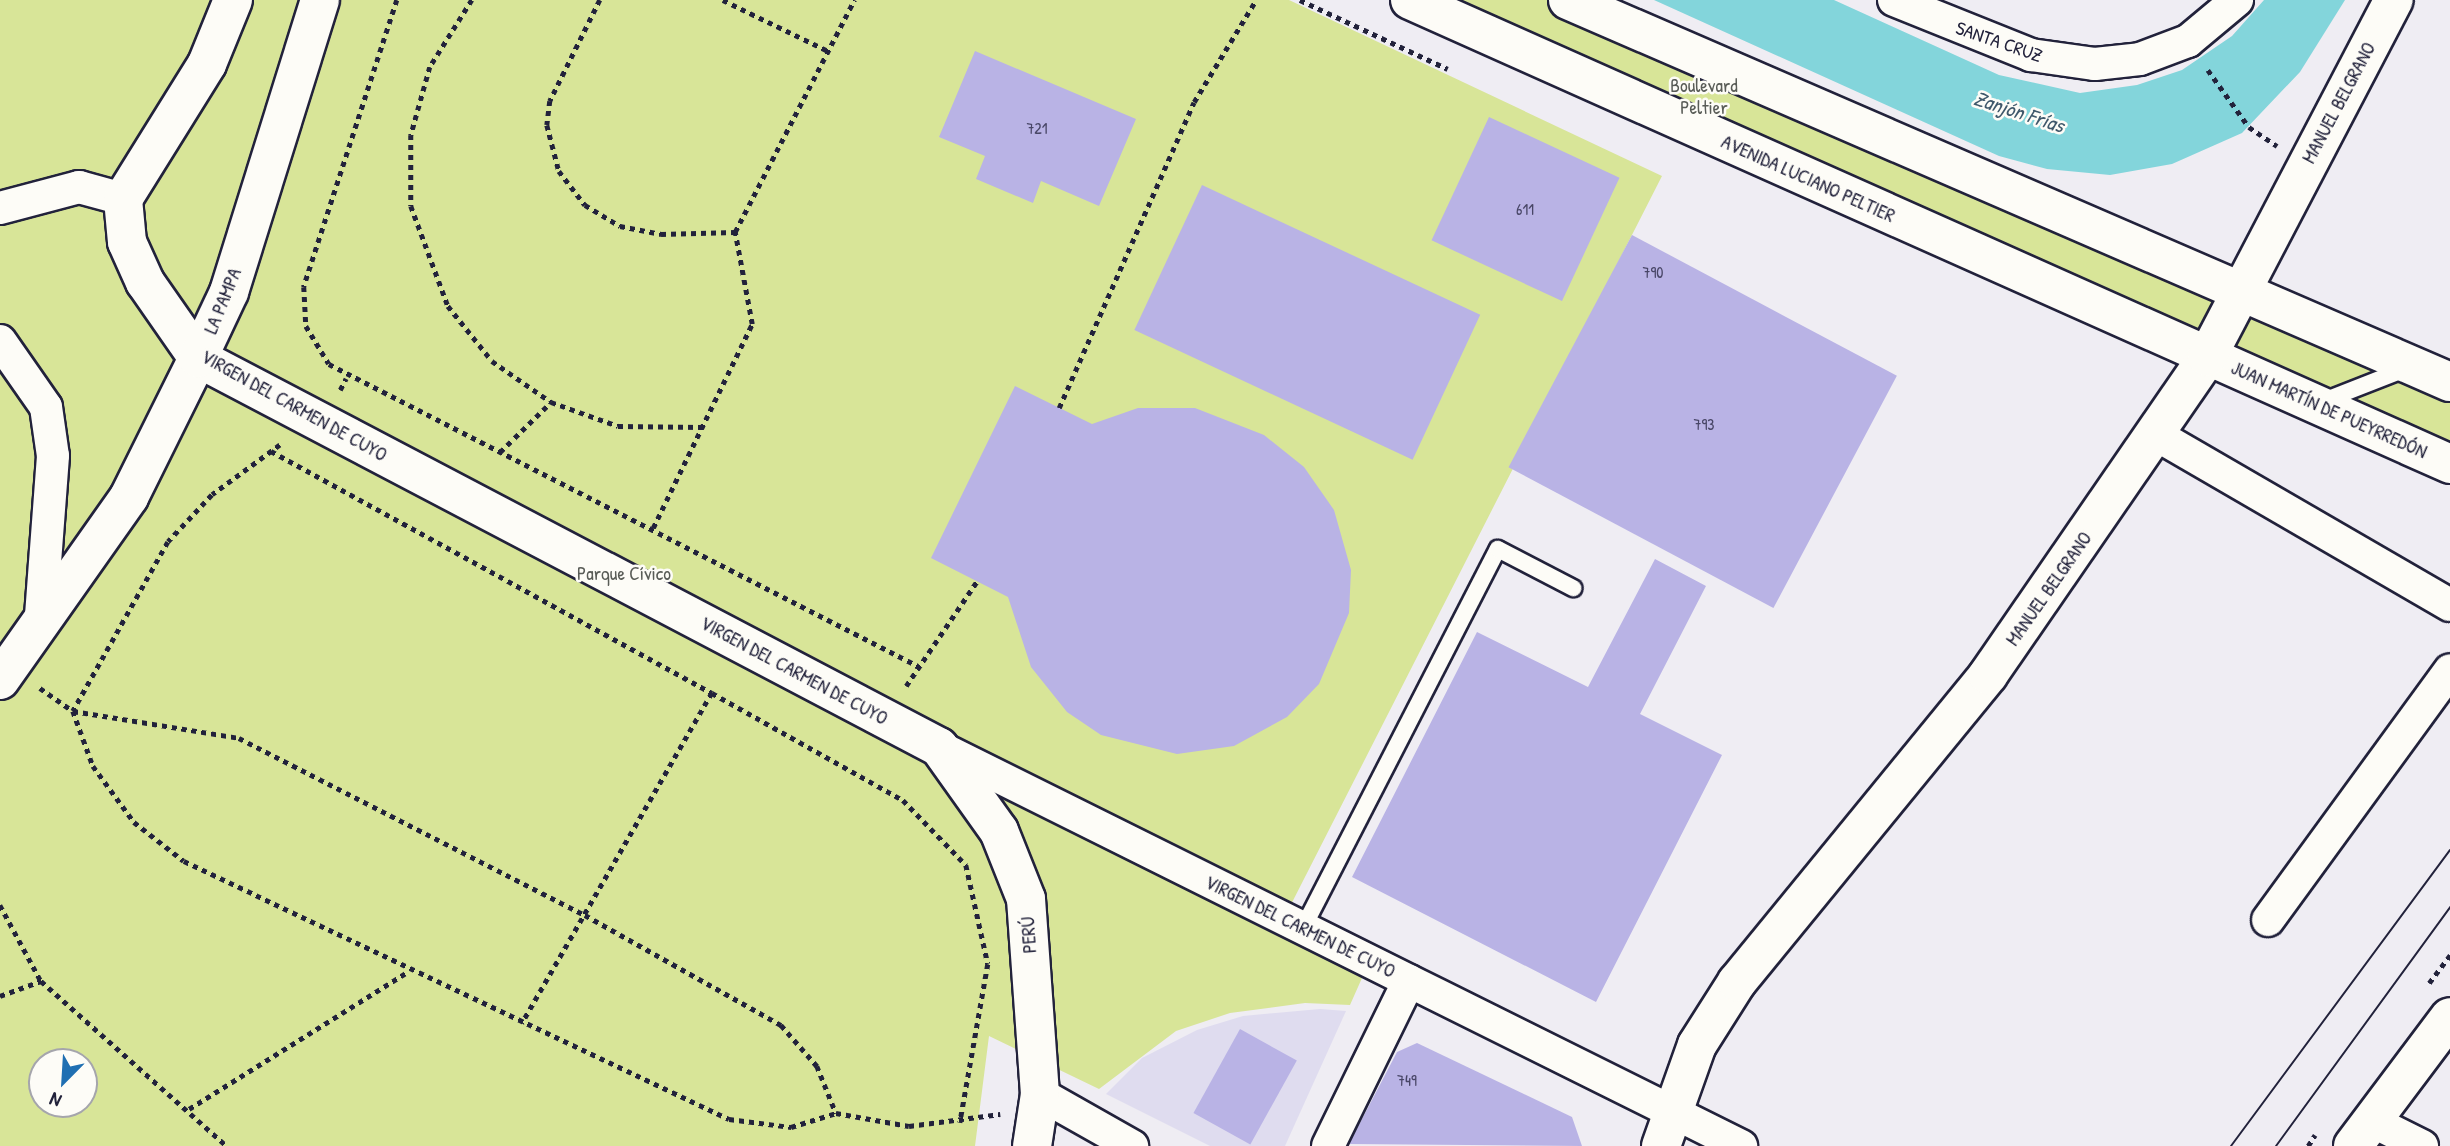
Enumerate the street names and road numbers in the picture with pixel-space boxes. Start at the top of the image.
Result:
street label: SANTA CRUZ [1953,17,2045,67]
street label: MANUEL BELGRANO [2298,39,2380,167]
street label: AVENIDA LUCIANO PELTIER [1718,130,1898,228]
street label: LA PAMPA [200,265,246,337]
street label: VIRGEN DEL CARMEN DE CUYO [197,345,391,467]
street label: JUAN MARTÍN DE PUEYRREDÓN [2228,357,2430,463]
street label: MANUEL BELGRANO [2001,528,2097,650]
street label: VIRGEN DEL CARMEN DE CUYO [696,612,892,730]
street label: VIRGEN DEL CARMEN DE CUYO [1201,871,1399,983]
street label: PERÚ [1016,916,1042,954]

